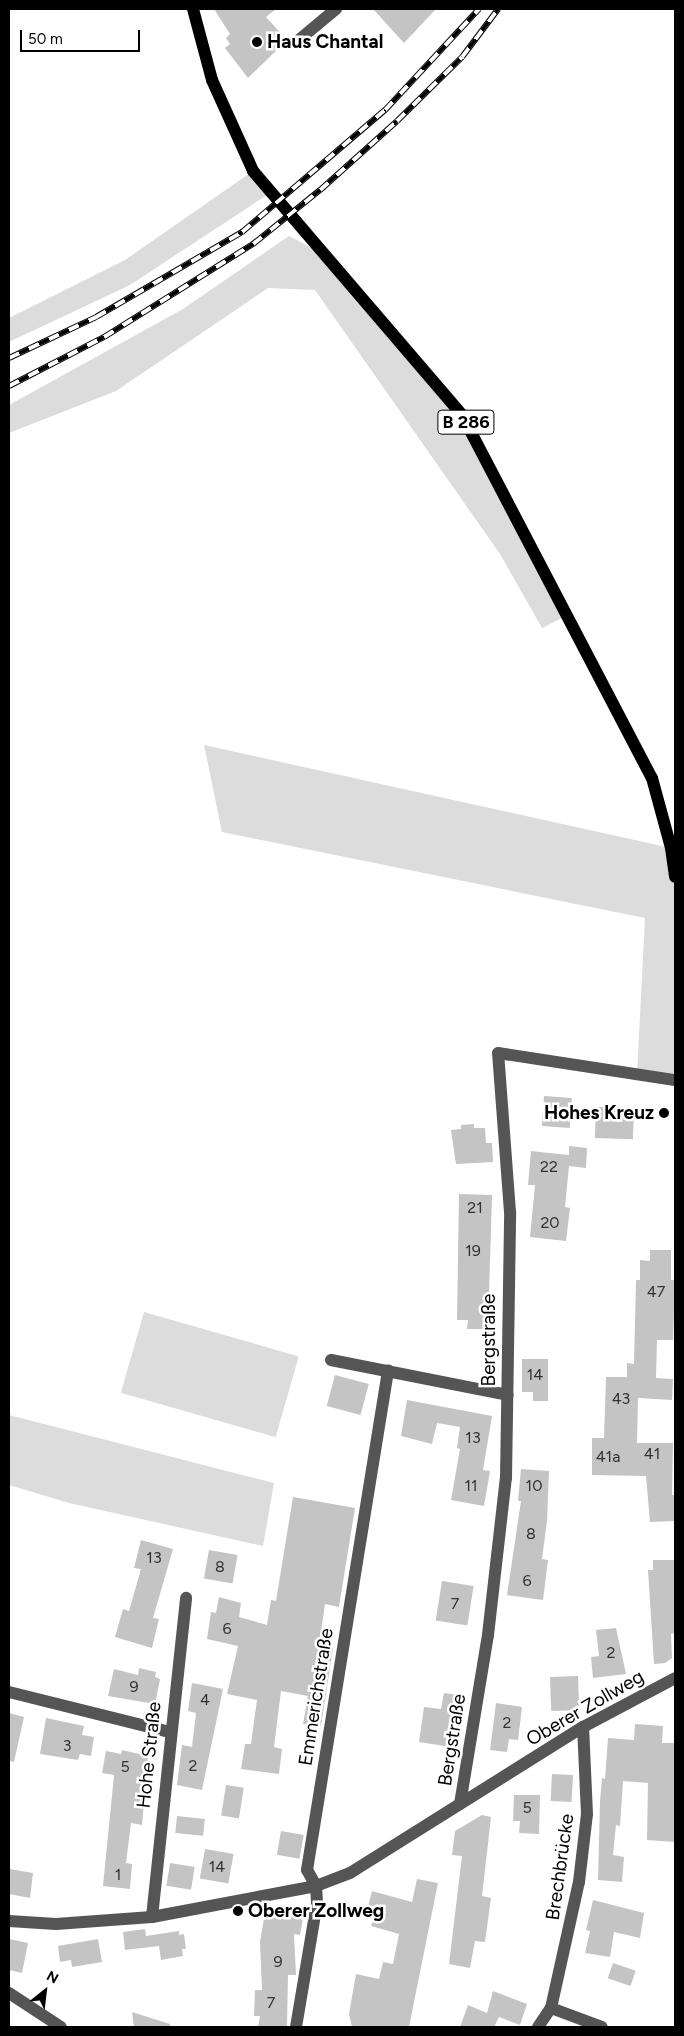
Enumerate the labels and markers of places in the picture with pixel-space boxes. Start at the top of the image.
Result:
place label: Haus Chantal [267,31,383,53]
marker: Haus Chantal [251,36,263,48]
place label: Hohes Kreuz [544,1102,654,1124]
marker: Hohes Kreuz [658,1107,670,1119]
place label: Oberer Zollweg [248,1900,384,1922]
marker: Oberer Zollweg [232,1905,244,1917]

